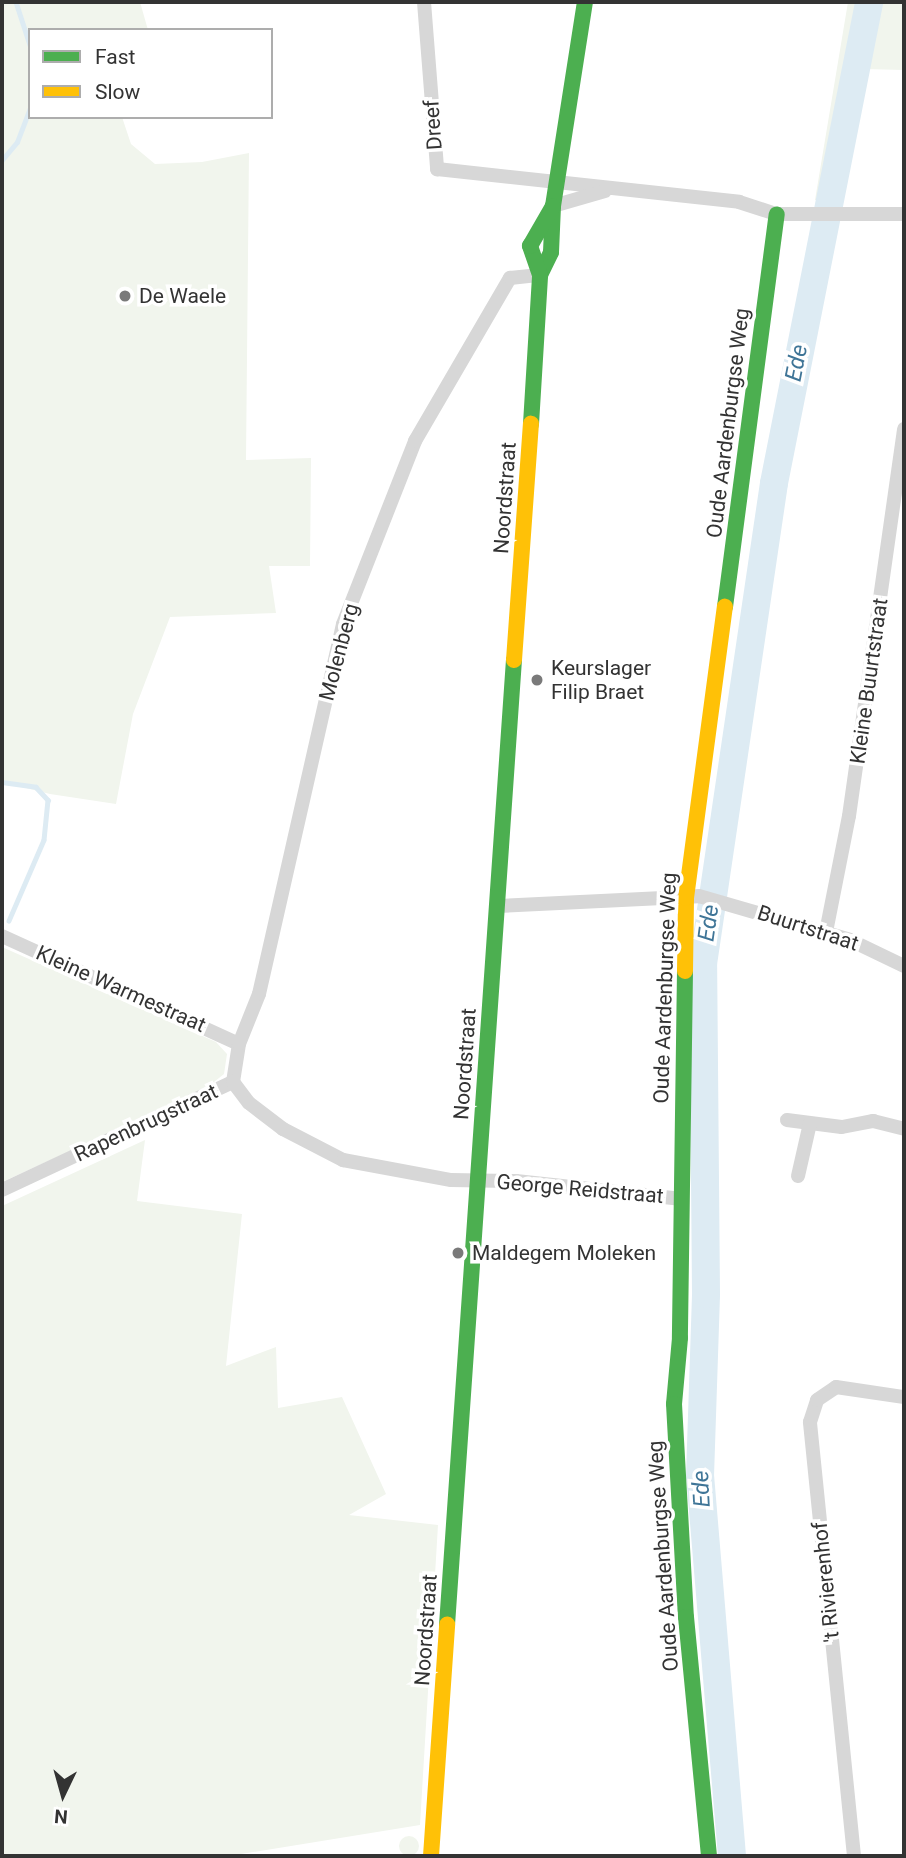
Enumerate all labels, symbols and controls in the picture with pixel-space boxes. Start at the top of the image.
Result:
legend [28,28,273,119]
text: Fast [95,45,135,69]
text: Slow [95,80,140,104]
street label: Dreef [419,99,447,151]
place label: De Waele [139,283,226,309]
marker: De Waele [117,288,133,304]
street label: Oude Aardenburgse Weg [701,307,755,539]
water label: Ede [780,342,814,384]
street label: Noordstraat [489,441,521,555]
street label: Kleine Buurtstraat [845,596,893,766]
street label: Molenberg [314,601,364,703]
place label: Keurslager Filip Braet [551,655,651,705]
marker: Keurslager Filip Braet [529,672,545,688]
street label: Oude Aardenburgse Weg [648,872,682,1104]
street label: Buurtstraat [754,900,862,956]
water label: Ede [693,903,725,943]
street label: Kleine Warmestraat [32,940,210,1038]
street label: Noordstraat [449,1007,481,1121]
street label: Rapenbrugstraat [70,1079,222,1167]
street label: George Reidstraat [495,1169,665,1209]
place label: Maldegem Moleken [472,1240,656,1266]
marker: Maldegem Moleken [450,1245,466,1261]
street label: Oude Aardenburgse Weg [642,1440,684,1672]
water label: Ede [687,1470,717,1508]
street label: 't Rivierenhof [807,1521,845,1643]
street label: Noordstraat [410,1573,442,1687]
north arrow [28,1760,98,1830]
text: N [53,1804,69,1828]

